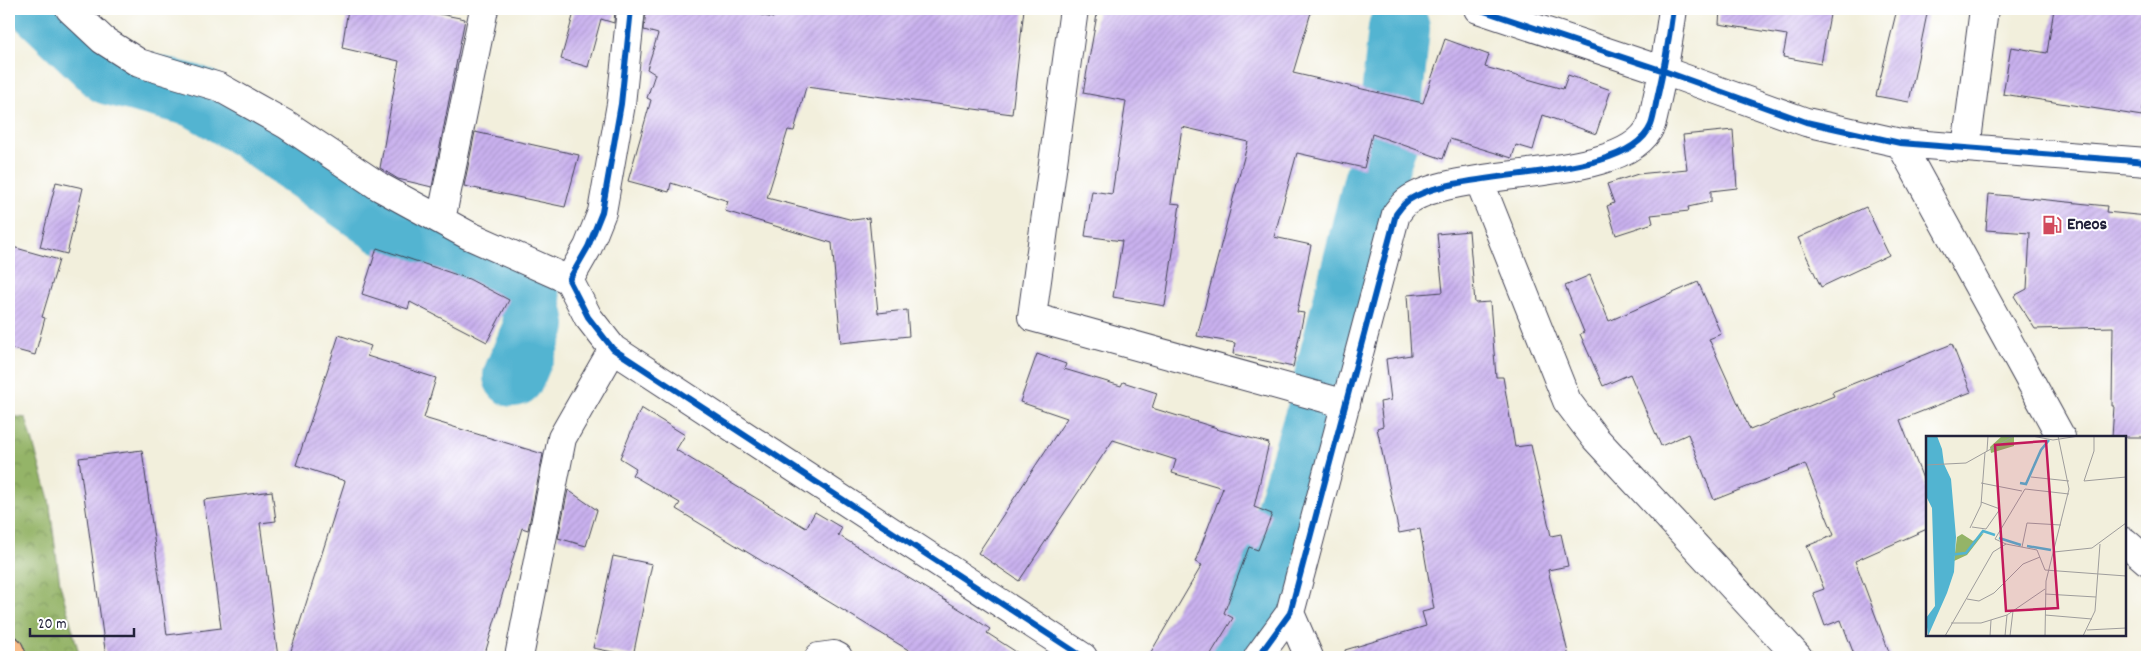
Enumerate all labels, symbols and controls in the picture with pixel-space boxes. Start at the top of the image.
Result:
place label: Eneos [2067,213,2107,238]
fuel station icon: Eneos [2041,214,2063,236]
inset map [1926,436,2126,636]
scale bar [30,606,134,638]
text: 20 m [38,614,66,636]

